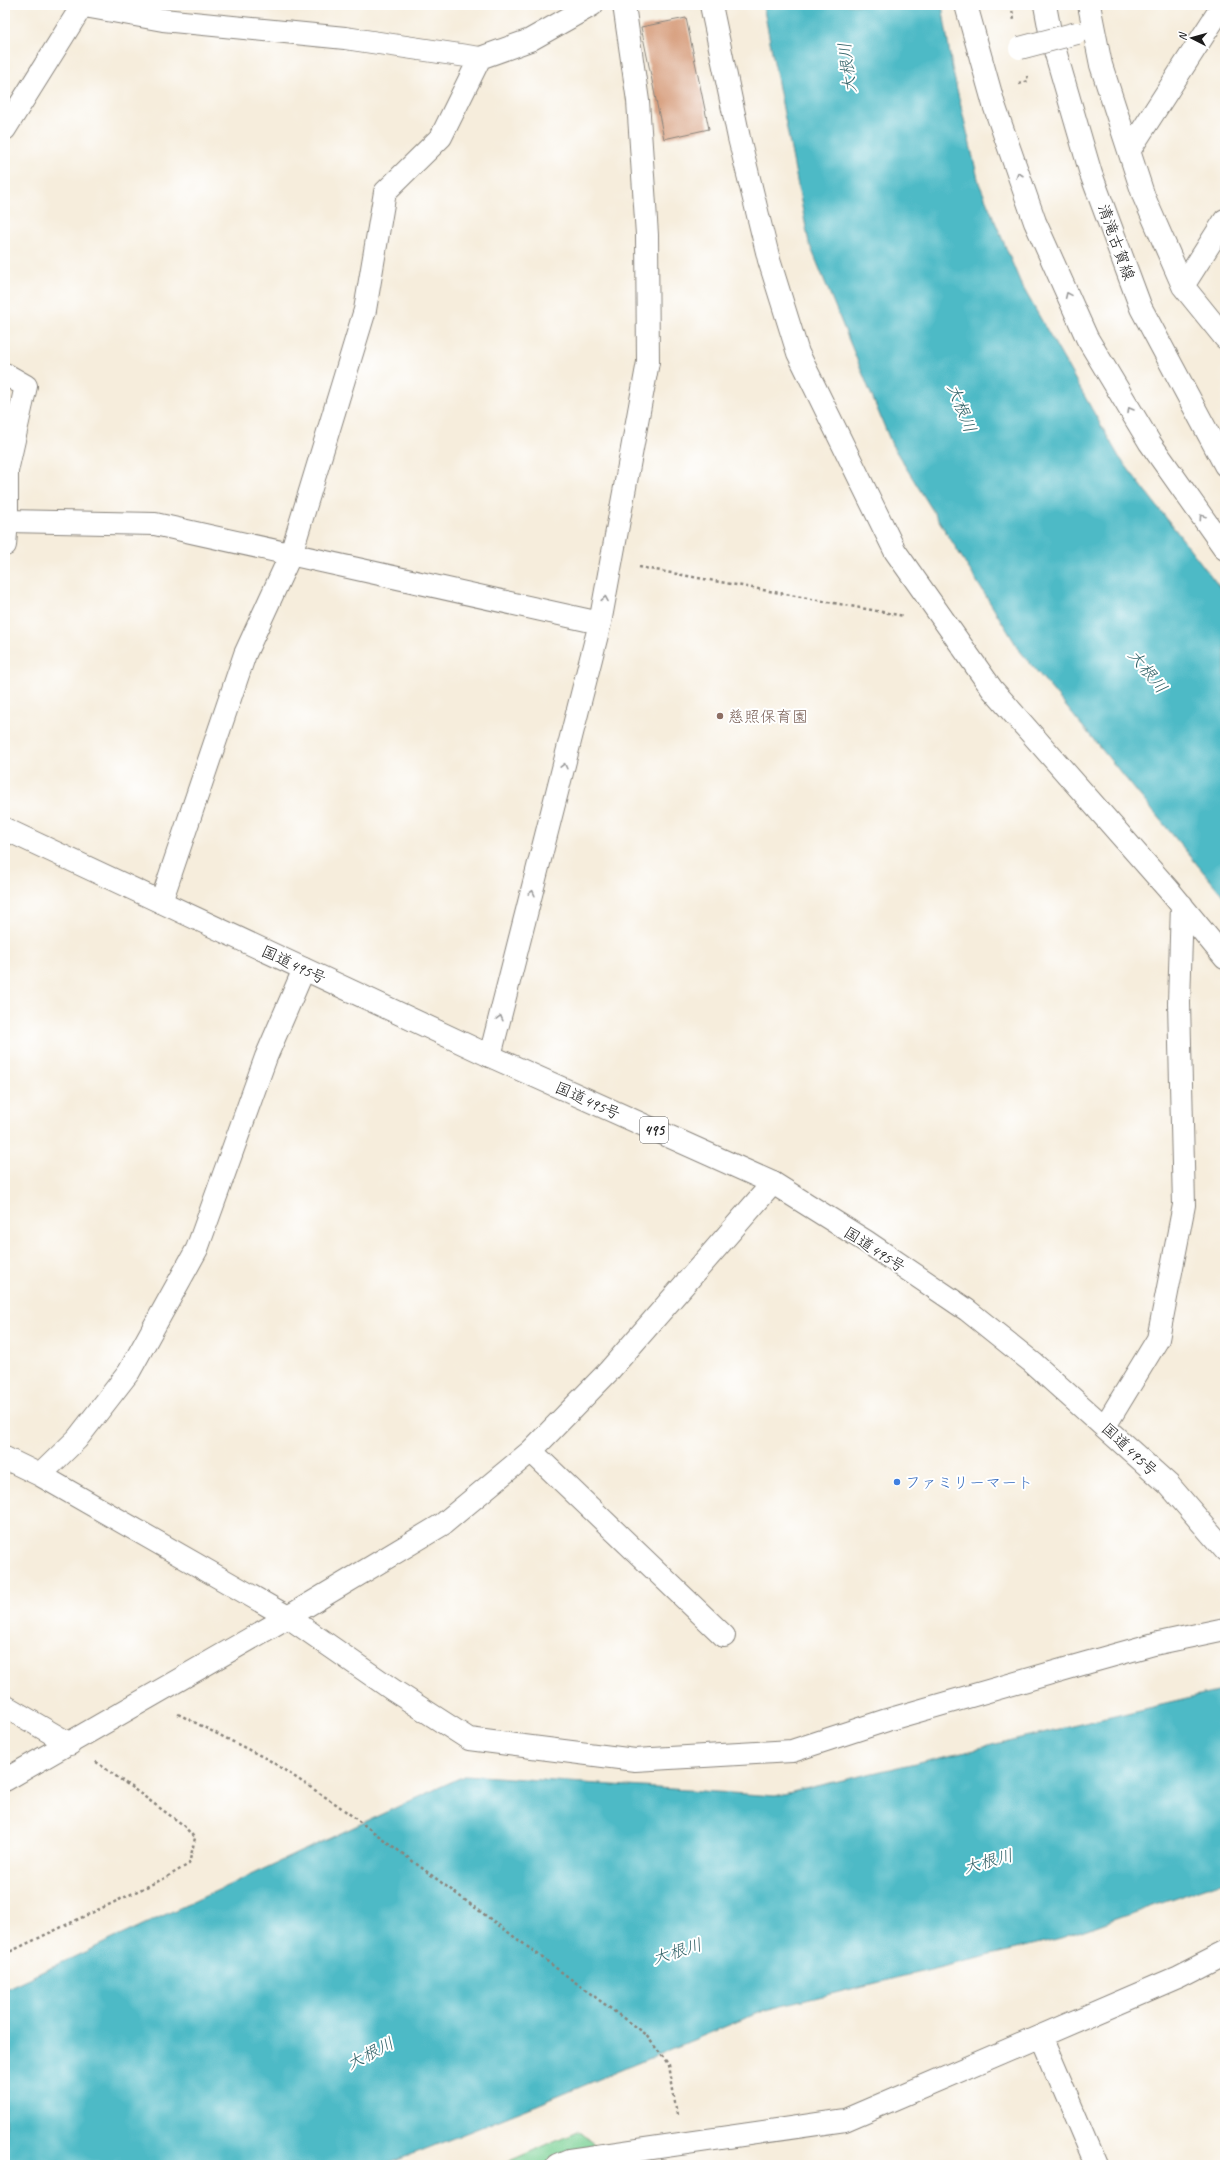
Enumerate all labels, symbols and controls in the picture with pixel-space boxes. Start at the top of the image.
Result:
north arrow [1172,18,1212,58]
text: N [1175,31,1190,41]
water label: 大根川 [834,41,861,95]
one-way arrow [1015,172,1023,179]
street label: 清滝古賀線 [1093,201,1139,283]
one-way arrow [1065,292,1073,300]
water label: 大根川 [942,381,981,436]
one-way arrow [1127,407,1135,414]
one-way arrow [1200,515,1207,522]
one-way arrow [600,596,608,602]
water label: 大根川 [1123,645,1172,698]
place label: 慈照保育園 [728,707,808,727]
marker: 慈照保育園 [715,711,725,721]
one-way arrow [559,763,568,770]
one-way arrow [527,889,536,896]
street label: 国道495号 [258,941,329,989]
one-way arrow [495,1015,504,1022]
street label: 国道495号 [552,1078,623,1124]
road number: 495 [640,1117,668,1143]
street label: 国道495号 [840,1222,909,1277]
street label: 国道495号 [1097,1419,1162,1481]
place label: ファミリーマート [905,1473,1033,1493]
marker: ファミリーマート [892,1477,902,1487]
water label: 大根川 [961,1845,1015,1878]
water label: 大根川 [650,1934,705,1969]
water label: 大根川 [343,2033,398,2074]

